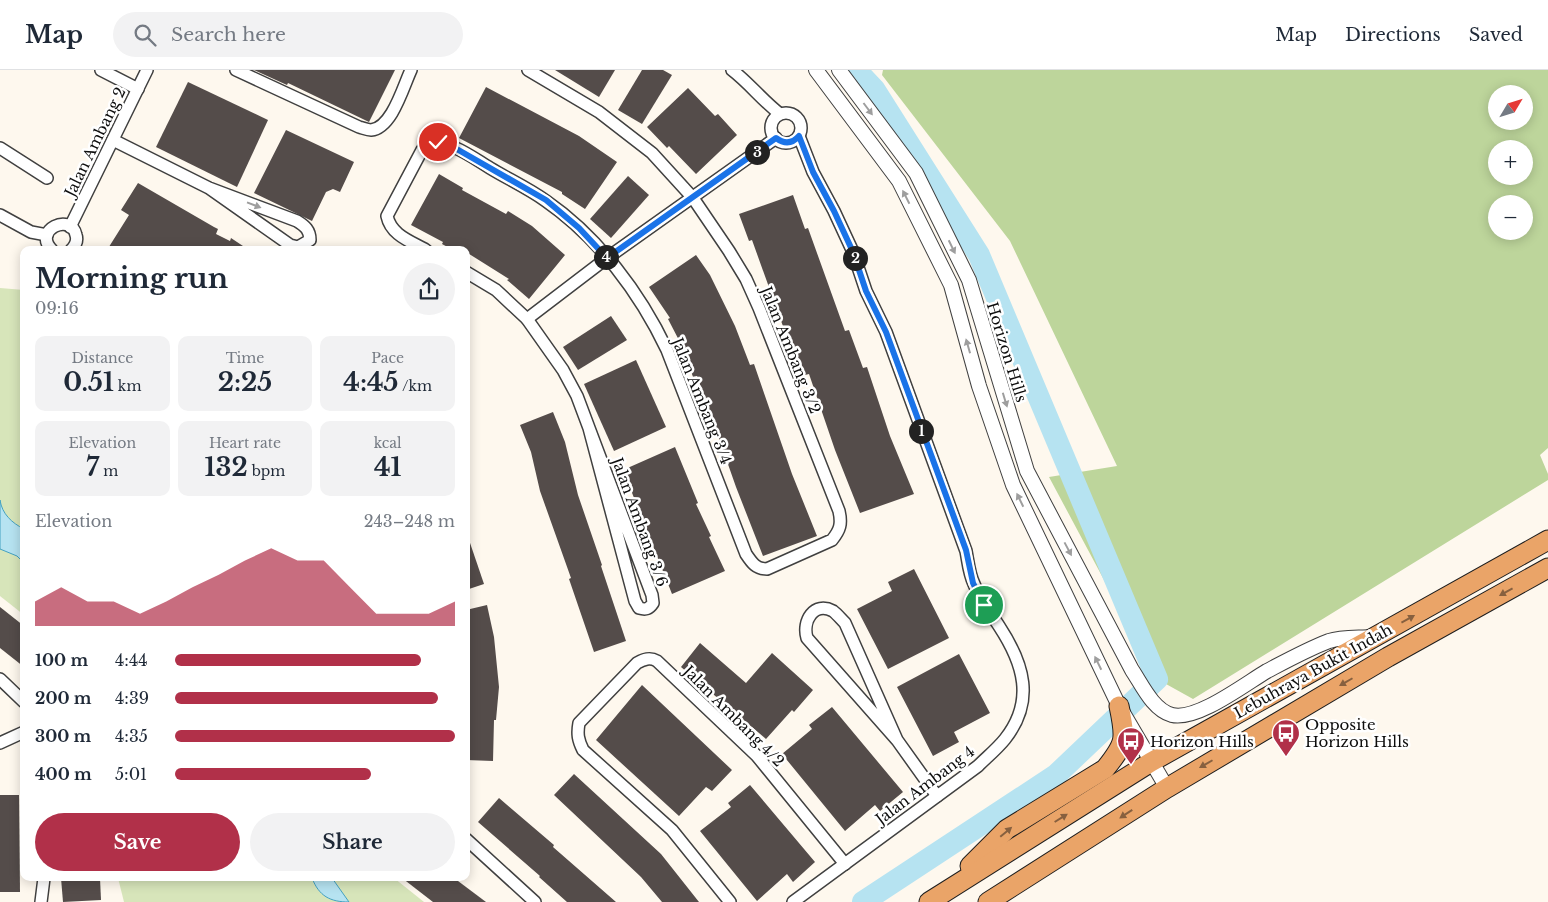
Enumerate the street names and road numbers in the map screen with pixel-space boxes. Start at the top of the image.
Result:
street label: Jalan Ambang 2 [59,84,130,202]
street label: Jalan Ambang 3/2 [756,282,825,416]
street label: Horizon Hills [983,300,1031,405]
street label: Jalan Ambang 3/4 [667,333,736,467]
street label: Jalan Ambang 3/6 [607,453,672,589]
street label: Lebuhraya Bukit Indah [1231,620,1395,722]
street label: Jalan Ambang 4/2 [678,660,788,770]
street label: Jalan Ambang 4 [870,742,978,830]

